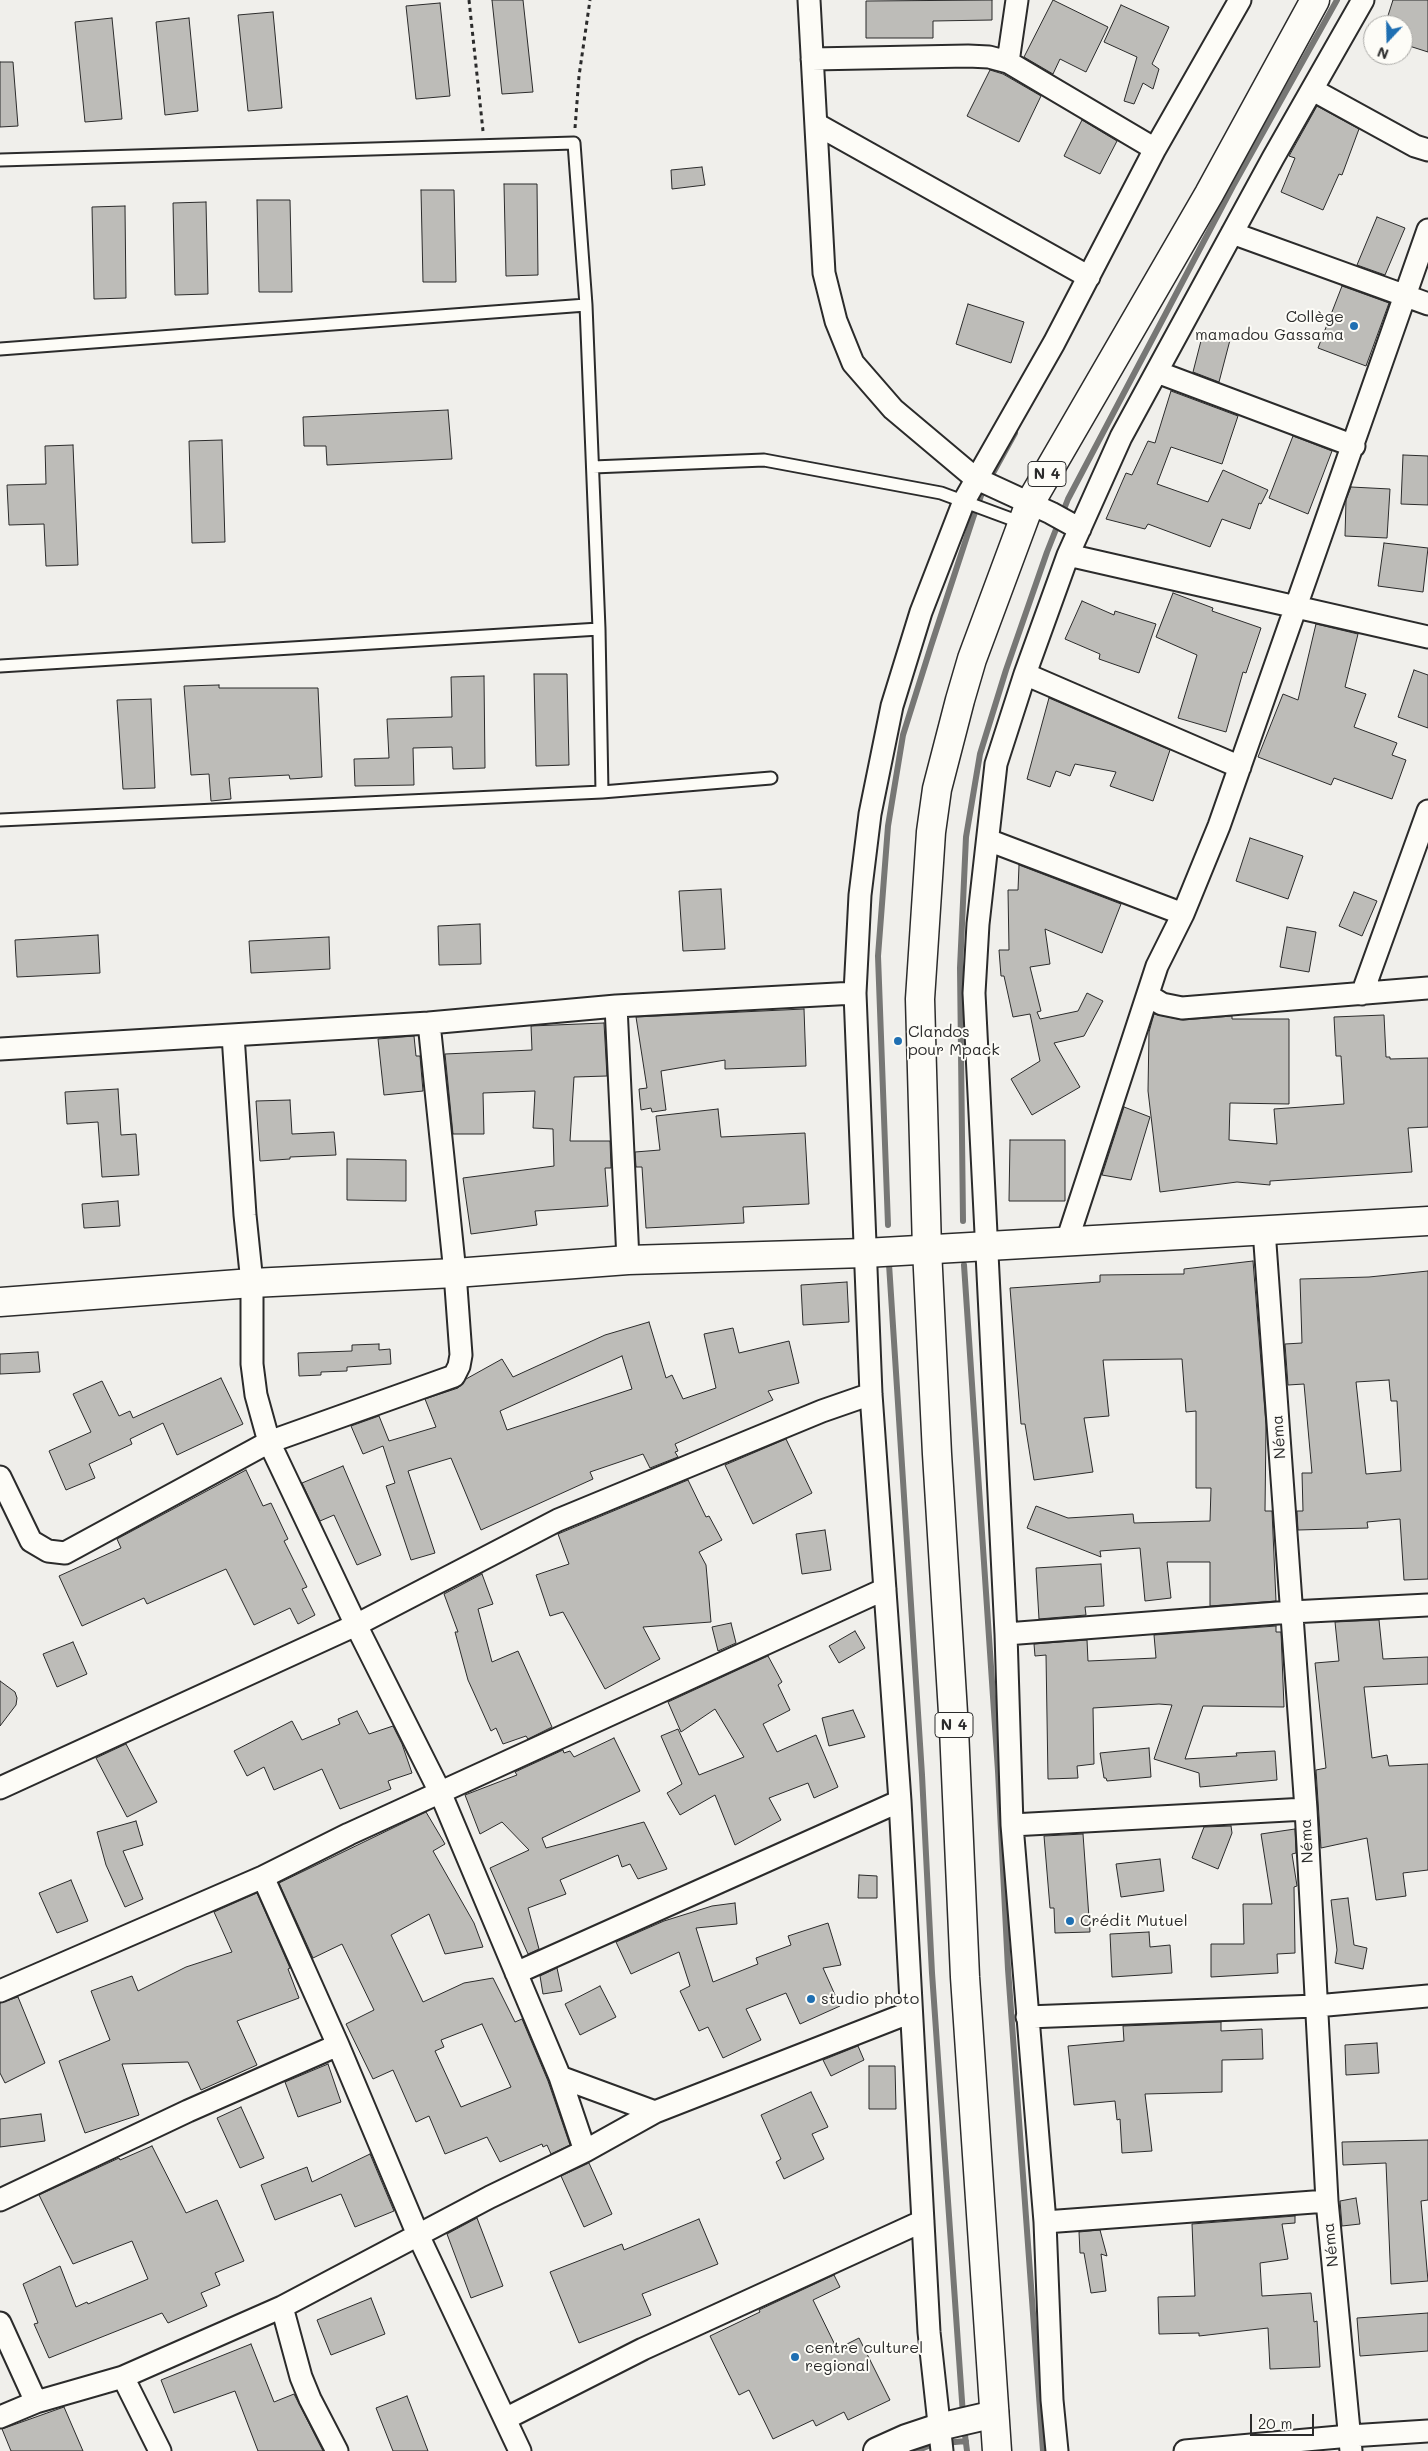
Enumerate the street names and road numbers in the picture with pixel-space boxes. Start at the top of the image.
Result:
road number: N 4 [1028,462,1066,486]
street label: Néma [1268,1414,1290,1460]
road number: N 4 [935,1712,973,1738]
street label: Néma [1296,1818,1318,1864]
street label: Néma [1319,2222,1343,2268]

